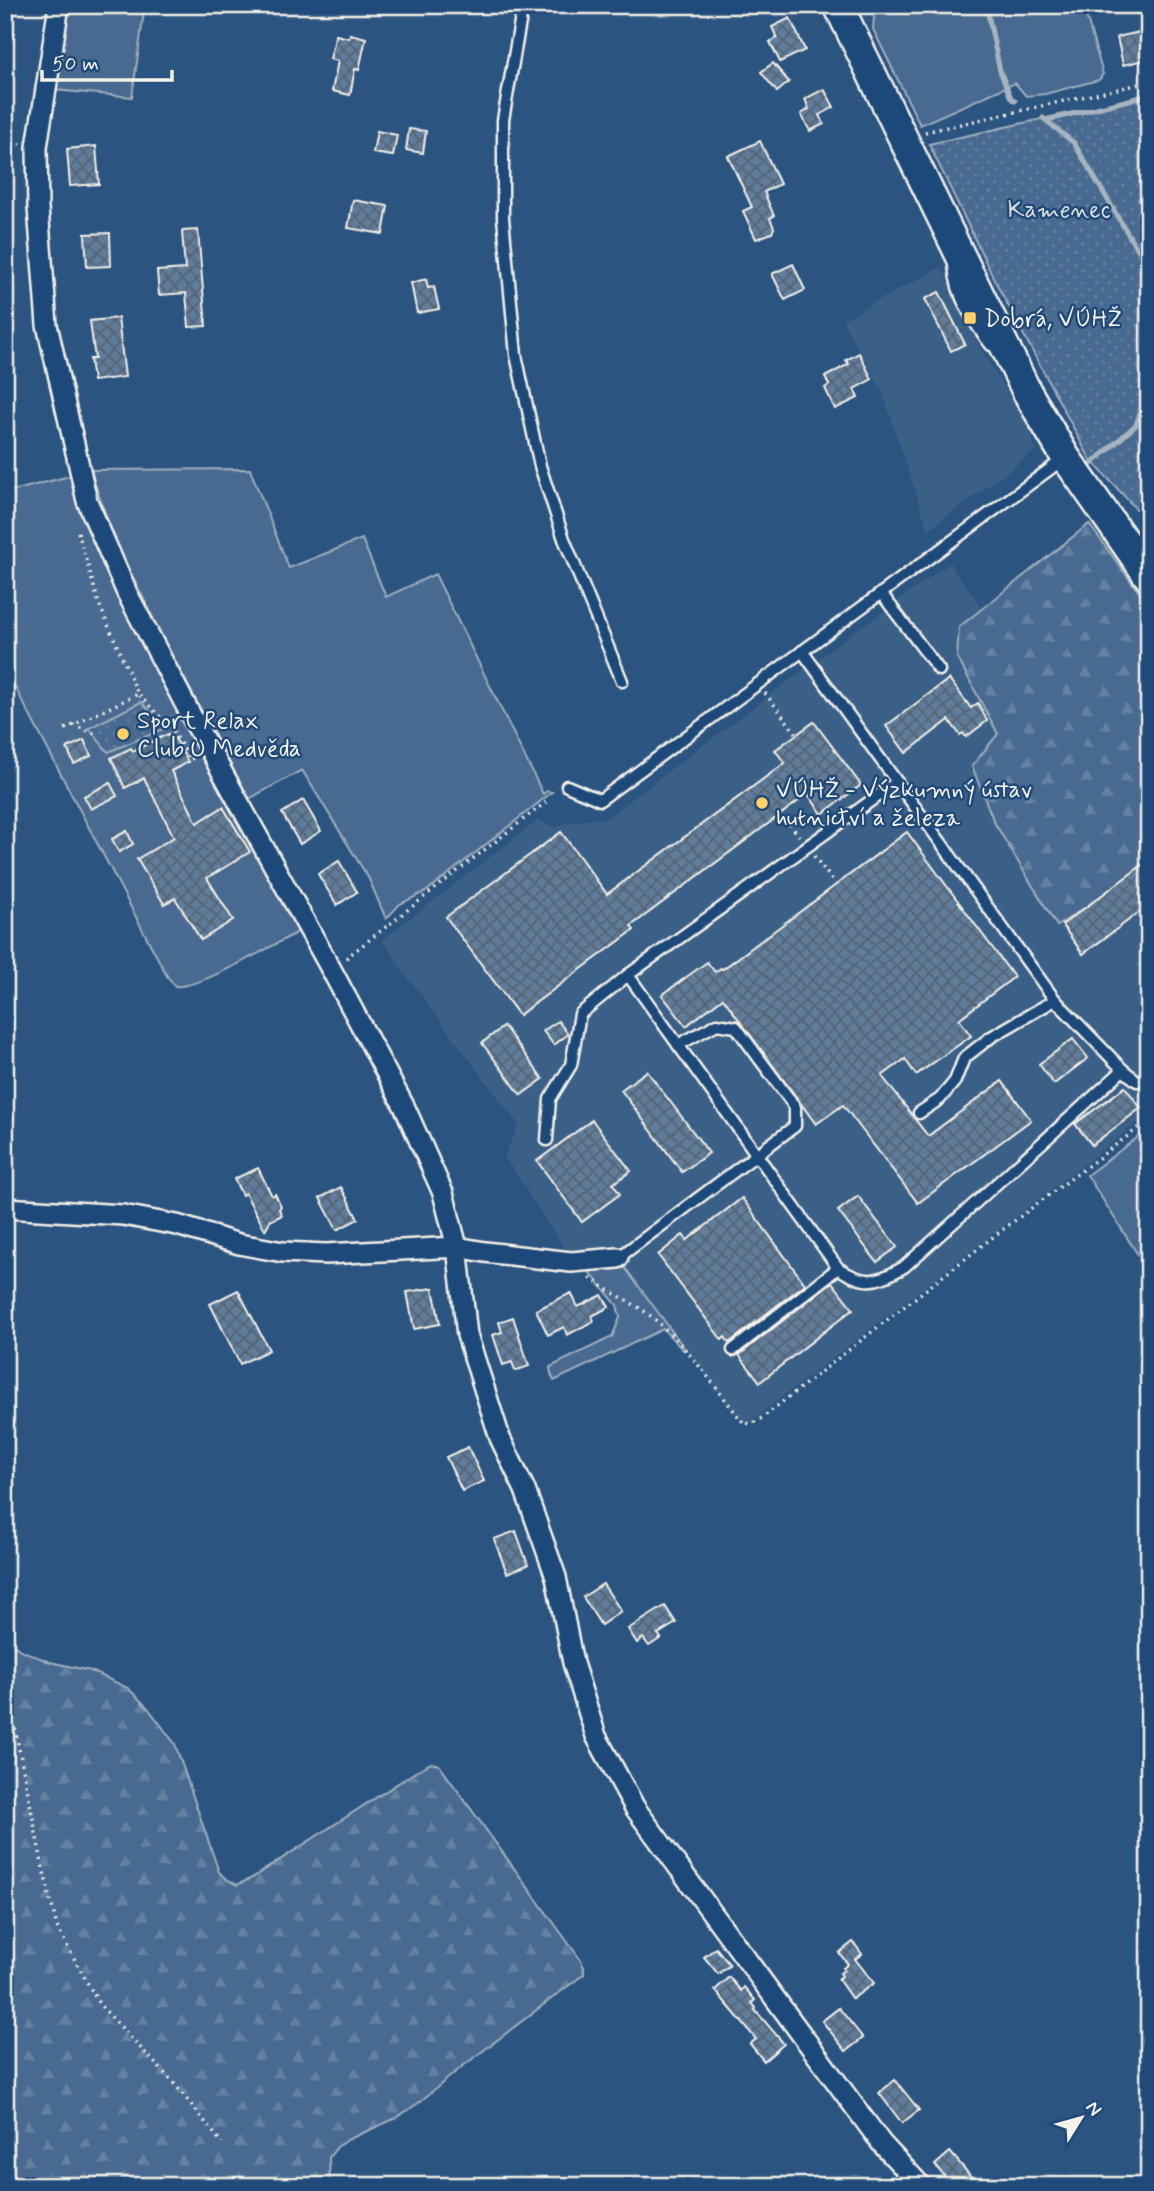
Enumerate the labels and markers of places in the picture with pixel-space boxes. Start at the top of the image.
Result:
place label: Dobrá, VÚHŽ [984,304,1121,335]
marker: Dobrá, VÚHŽ [962,310,978,326]
place label: Sport Relax Club U Medvěda [137,706,301,765]
marker: Sport Relax Club U Medvěda [115,726,131,742]
place label: VÚHŽ - Výzkumný ústav hutnictví a železa [776,775,1032,834]
marker: VÚHŽ - Výzkumný ústav hutnictví a železa [754,795,770,811]

